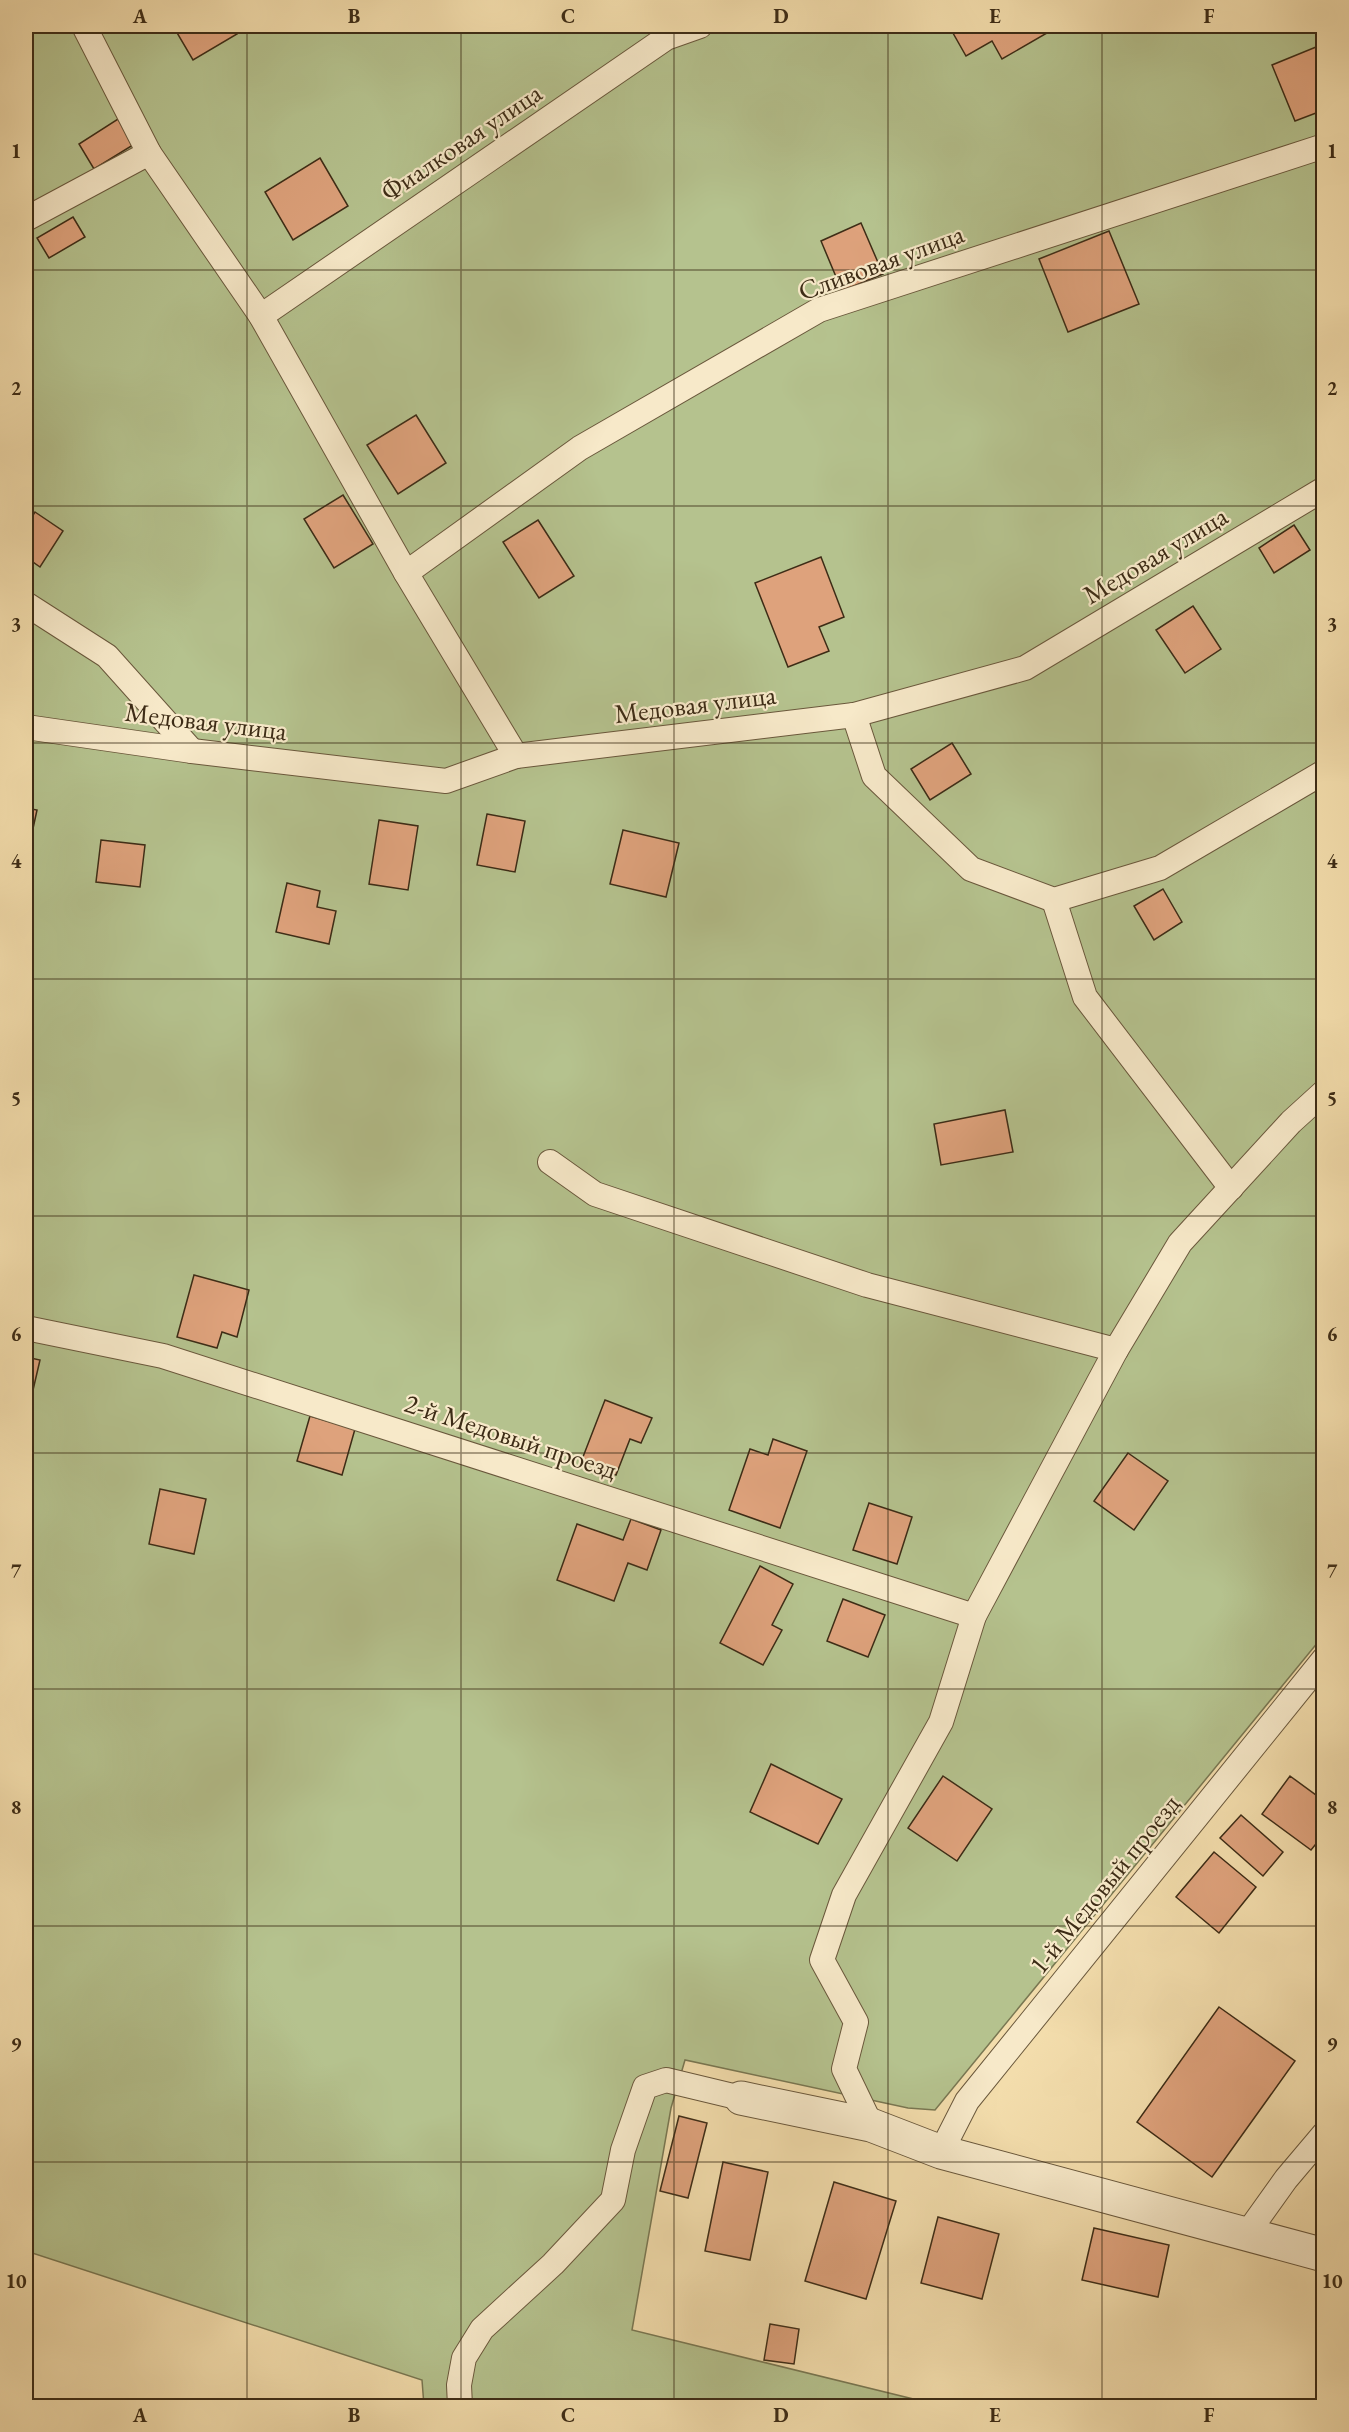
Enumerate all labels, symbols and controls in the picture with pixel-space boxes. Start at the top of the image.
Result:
text: A [132,3,148,29]
text: B [348,3,360,29]
text: C [561,3,575,29]
text: D [773,3,789,29]
text: E [989,3,1001,29]
text: F [1204,3,1215,29]
street label: Фиалковая улица [374,75,549,209]
text: 1 [11,138,21,164]
text: 1 [1327,138,1337,164]
street label: Сливовая улица [793,216,969,308]
text: 2 [11,375,22,401]
text: 2 [1327,375,1338,401]
street label: Медовая улица [1076,498,1234,612]
text: 3 [11,611,21,637]
text: 3 [1327,611,1337,637]
street label: Медовая улица [612,677,778,731]
street label: Медовая улица [123,694,289,748]
text: 4 [11,848,22,874]
text: 4 [1327,848,1338,874]
text: 5 [11,1085,21,1111]
text: 5 [1327,1085,1337,1111]
text: 6 [11,1321,22,1347]
text: 6 [1327,1321,1338,1347]
street label: 2-й Медовый проезд [400,1385,622,1487]
text: 7 [11,1558,22,1584]
text: 7 [1327,1558,1338,1584]
street label: 1-й Медовый проезд [1021,1787,1187,1981]
text: 8 [11,1794,21,1820]
text: 8 [1327,1794,1337,1820]
text: 9 [11,2031,22,2057]
text: 9 [1327,2031,1338,2057]
text: 10 [5,2268,27,2294]
text: 10 [1321,2268,1343,2294]
text: A [132,2402,148,2428]
text: B [348,2402,360,2428]
text: C [561,2402,575,2428]
text: D [773,2402,789,2428]
text: E [989,2402,1001,2428]
text: F [1204,2402,1215,2428]

